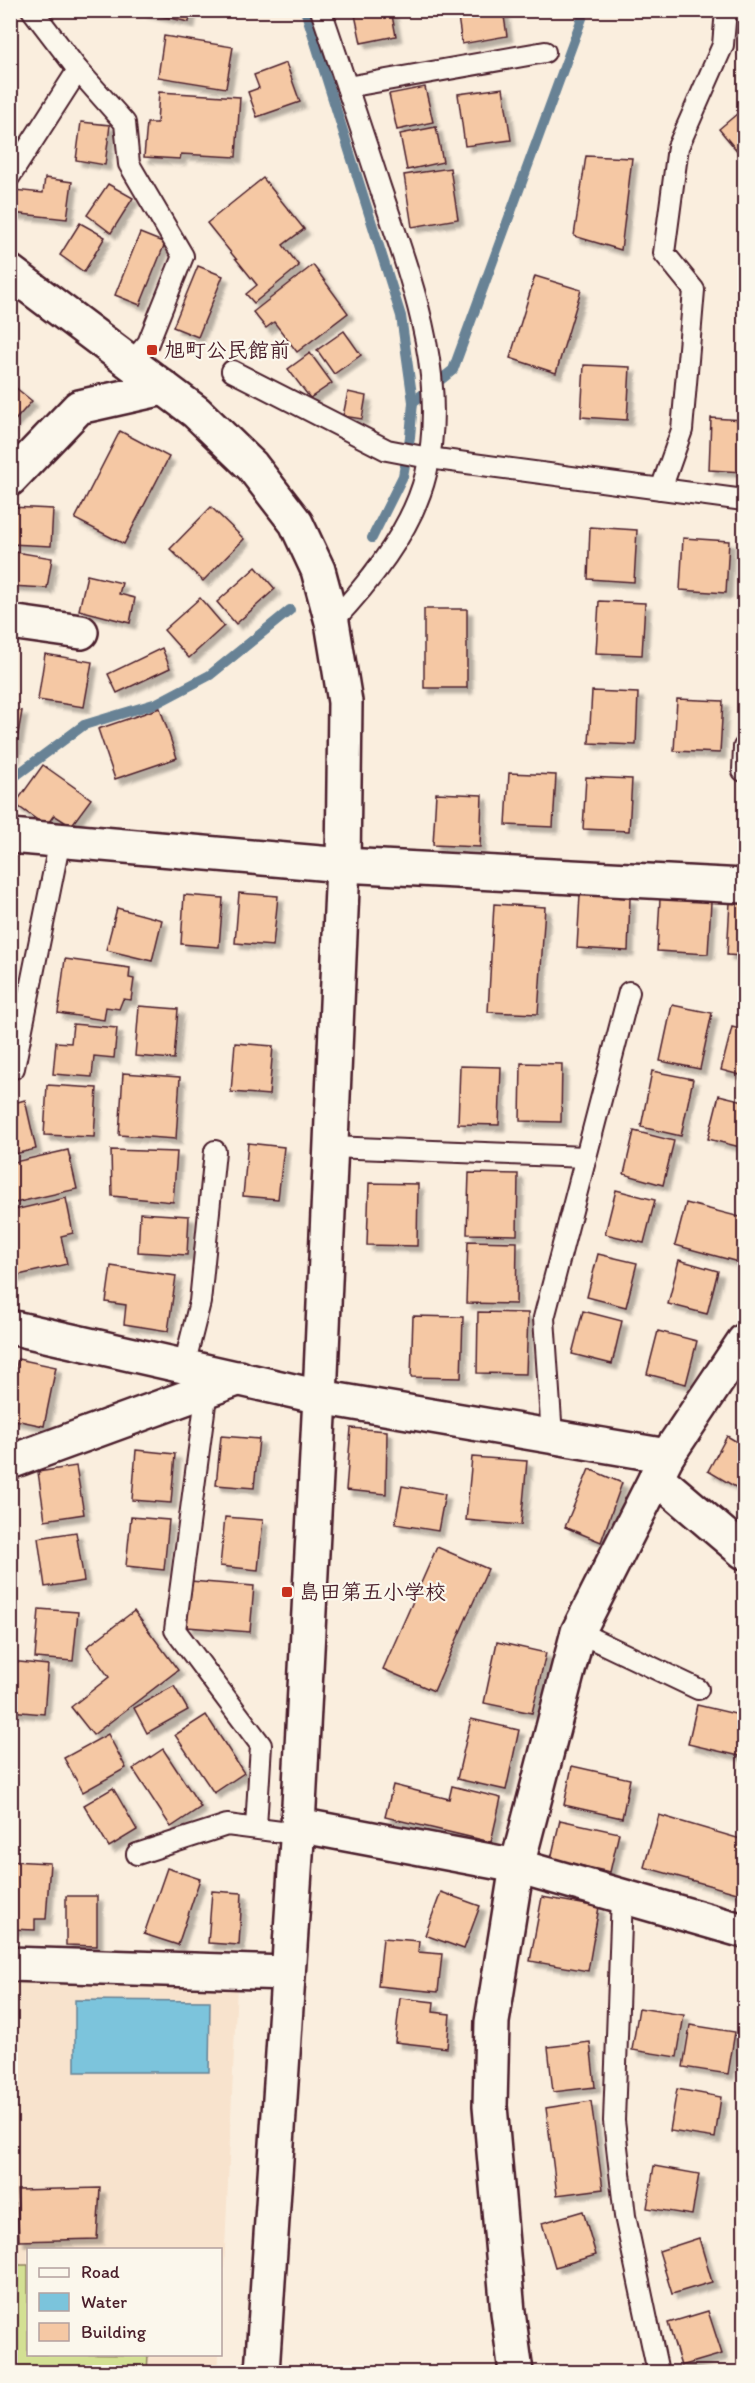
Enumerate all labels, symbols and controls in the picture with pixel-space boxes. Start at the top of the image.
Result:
place label: 旭町公民館前 [164,337,290,362]
marker: 旭町公民館前 [145,343,159,357]
place label: 島田第五小学校 [299,1579,446,1604]
marker: 島田第五小学校 [280,1585,294,1599]
legend [27,2248,222,2356]
text: Road [81,2261,120,2283]
text: Water [81,2291,127,2313]
text: Building [81,2321,147,2343]

